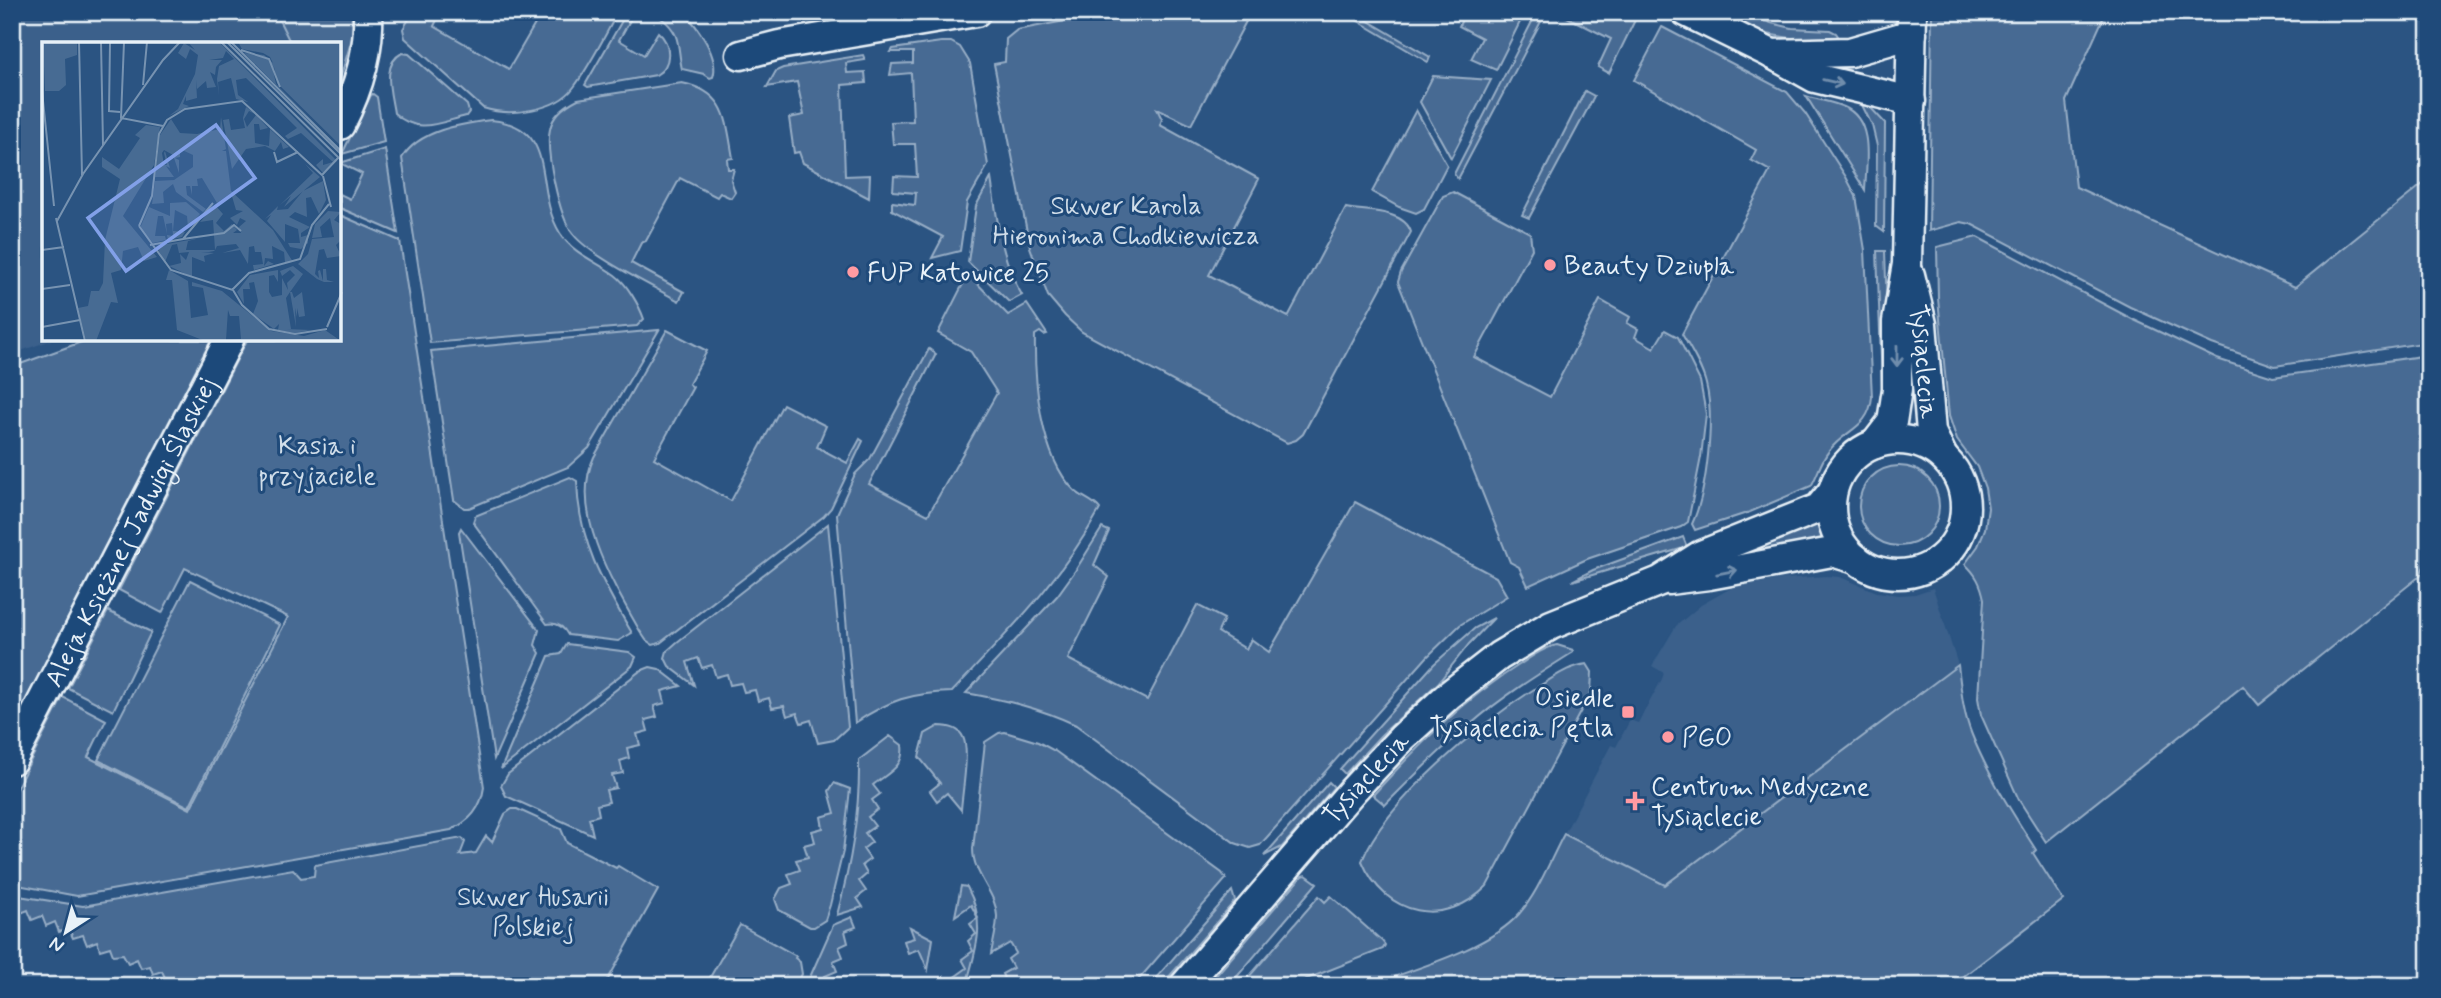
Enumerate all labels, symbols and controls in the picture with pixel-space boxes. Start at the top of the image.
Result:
inset map [42,42,341,341]
one-way arrow [1821,76,1844,89]
park label: Skwer Karola Hieronima Chodkiewicza [992,190,1260,254]
place label: Beauty Dziupla [1564,250,1735,284]
place label: FUP Katowice 25 [867,257,1049,291]
marker: Beauty Dziupla [1542,257,1558,273]
marker: FUP Katowice 25 [845,264,861,280]
street label: Tysiąclecia [1899,302,1945,420]
one-way arrow [1890,344,1904,367]
street label: Aleja Księżnej Jadwigi Śląskiej [38,372,226,693]
park label: Kasia i przyjaciele [258,430,376,494]
one-way arrow [1715,565,1738,578]
place label: Osiedle Tysiąclecia Pętla [1429,682,1614,746]
marker: Osiedle Tysiąclecia Pętla [1620,704,1636,720]
place label: PGO [1682,722,1732,756]
street label: Tysiąclecia [1316,725,1418,833]
marker: PGO [1660,729,1676,745]
place label: Centrum Medyczne Tysiąclecie [1651,771,1870,835]
marker: Centrum Medyczne Tysiąclecie [1625,791,1645,811]
park label: Skwer Husarii Polskiej [457,881,609,945]
north arrow [32,897,102,967]
text: N [44,931,69,958]

